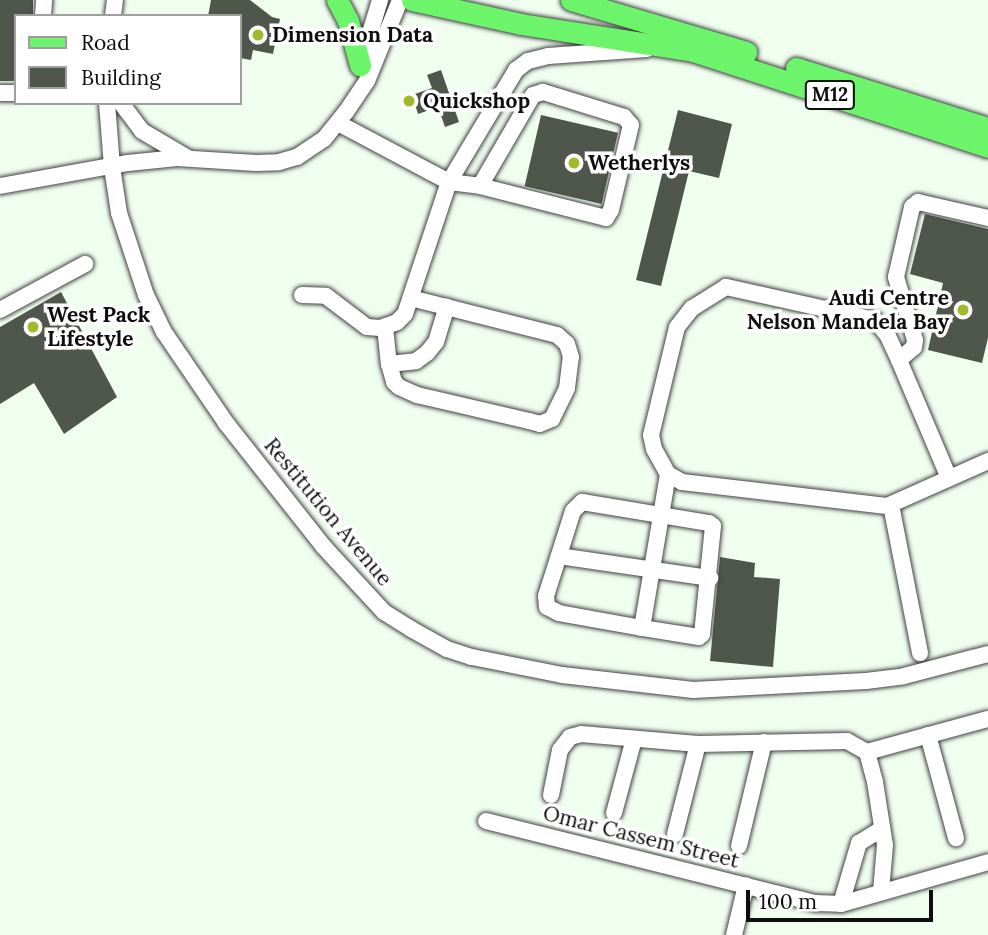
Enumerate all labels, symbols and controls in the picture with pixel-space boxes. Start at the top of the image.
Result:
legend [14,14,242,105]
place label: Dimension Data [272,22,433,48]
marker: Dimension Data [250,27,266,43]
text: Road [81,29,130,56]
text: Building [81,64,161,91]
road number: M12 [804,80,856,110]
place label: Quickshop [423,88,530,114]
marker: Quickshop [401,93,417,109]
place label: Wetherlys [588,150,690,176]
marker: Wetherlys [566,155,582,171]
place label: Audi Centre Nelson Mandela Bay [747,285,949,335]
place label: West Pack Lifestyle [47,302,150,352]
marker: Audi Centre Nelson Mandela Bay [955,302,971,318]
marker: West Pack Lifestyle [25,319,41,335]
street label: Restitution Avenue [259,433,397,591]
street label: Omar Cassem Street [540,800,742,874]
scale bar [750,876,937,920]
text: 100 m [759,888,817,915]

